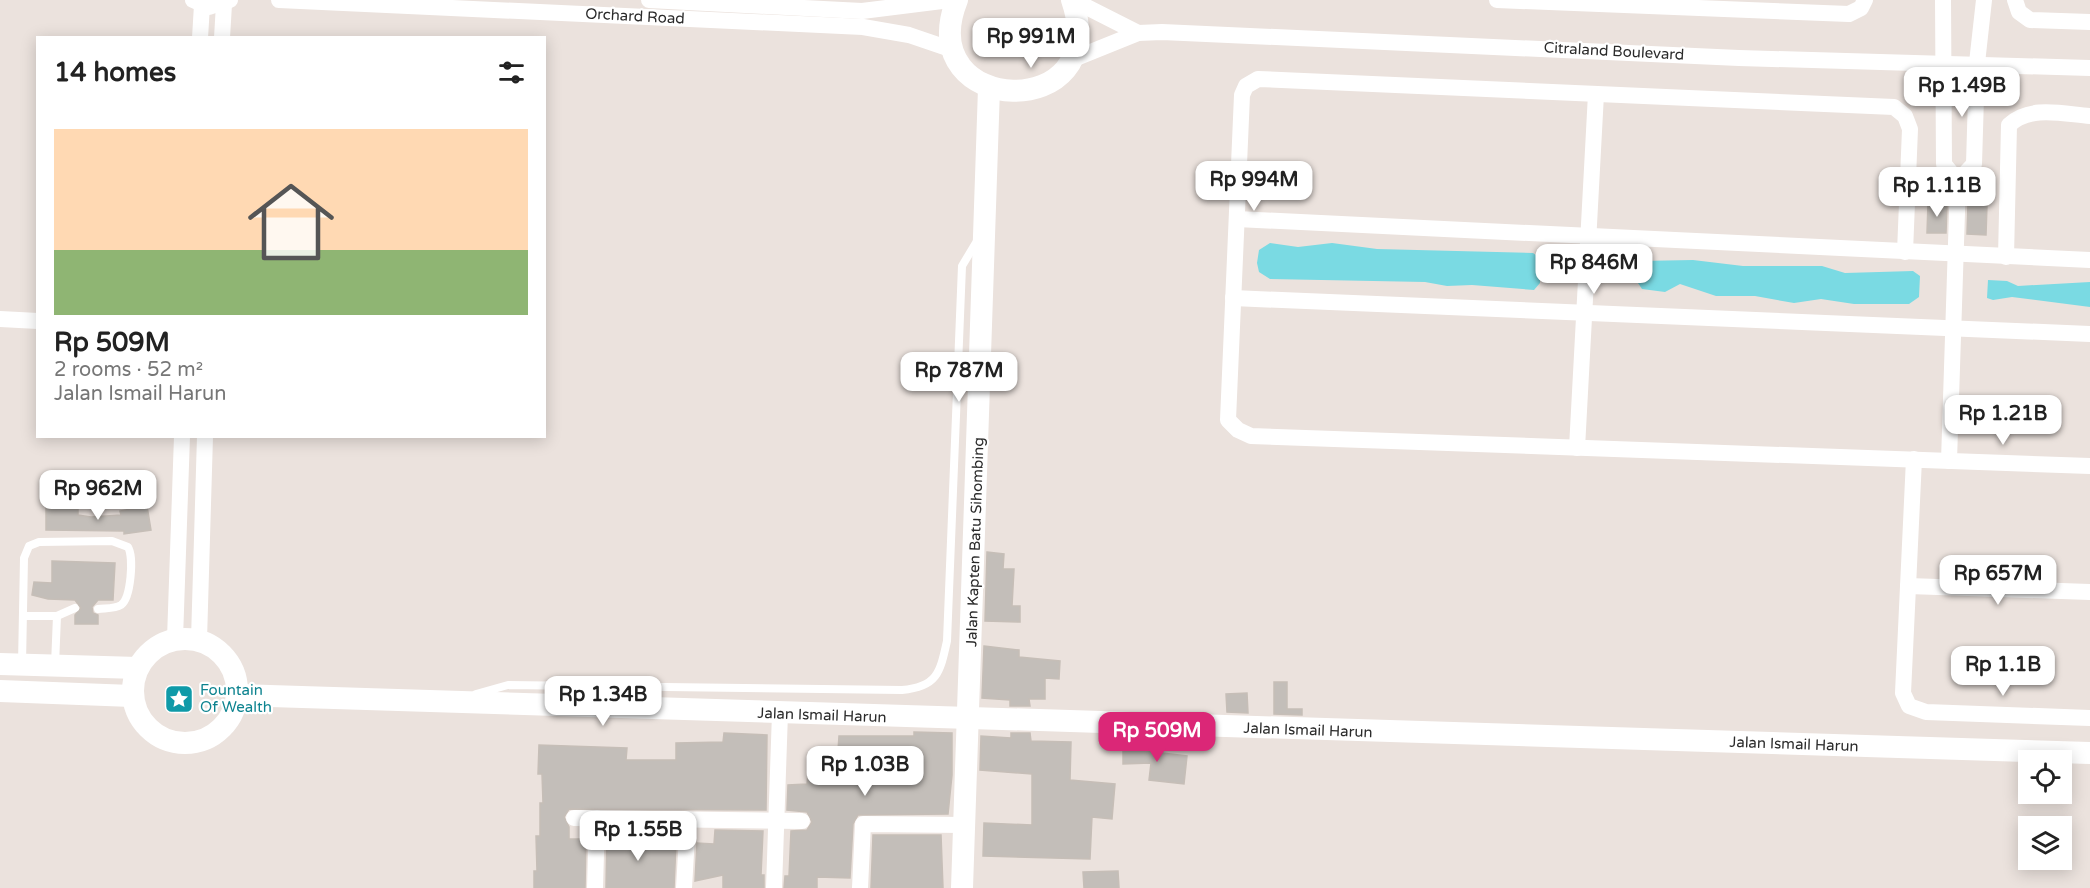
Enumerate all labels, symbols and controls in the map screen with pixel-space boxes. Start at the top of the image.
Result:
street label: Orchard Road [585,4,685,28]
pin: Rp 991M [976,18,1086,69]
text: Rp 991M [986,25,1076,49]
street label: Citraland Boulevard [1543,38,1685,64]
icon: filters [495,56,528,89]
text: 14 homes [54,57,176,88]
pin: Rp 1.49B [1900,67,2024,118]
text: Rp 1.49B [1918,74,2006,98]
pin: Rp 994M [1199,161,1309,212]
pin: Rp 1.11B [1875,167,1999,218]
icon: home [237,168,345,276]
text: Rp 994M [1209,168,1299,192]
text: Rp 1.11B [1893,174,1981,198]
pin: Rp 846M [1539,244,1649,295]
text: Rp 846M [1549,251,1639,275]
text: Rp 509M [54,327,170,358]
pin: Rp 787M [904,352,1014,403]
text: 2 rooms · 52 m² [54,358,203,382]
text: Rp 787M [914,359,1004,383]
text: Jalan Ismail Harun [54,382,226,406]
pin: Rp 1.21B [1941,395,2065,446]
text: Rp 1.21B [1959,402,2047,426]
street label: Jalan Kapten Batu Sihombing [962,437,988,647]
pin: Rp 962M [43,470,153,521]
text: Rp 962M [53,477,143,501]
pin: Rp 657M [1943,555,2053,606]
text: Rp 657M [1953,562,2043,586]
pin: Rp 1.1B [1948,646,2058,697]
text: Rp 1.1B [1965,653,2041,677]
pin: Rp 1.34B [541,676,665,727]
place label: Fountain Of Wealth [200,681,272,716]
place icon: Fountain Of Wealth [163,683,195,715]
text: Rp 1.34B [559,683,647,707]
street label: Jalan Ismail Harun [757,704,887,726]
pin: Rp 509M [1102,712,1212,763]
text: Rp 509M [1112,719,1202,743]
street label: Jalan Ismail Harun [1243,719,1373,741]
street label: Jalan Ismail Harun [1729,733,1859,755]
pin: Rp 1.03B [803,746,927,797]
map controls [2018,750,2072,870]
button: locate [2018,750,2072,804]
text: Rp 1.03B [821,753,909,777]
pin: Rp 1.55B [576,811,700,862]
button: layers [2018,816,2072,870]
text: Rp 1.55B [594,818,682,842]

